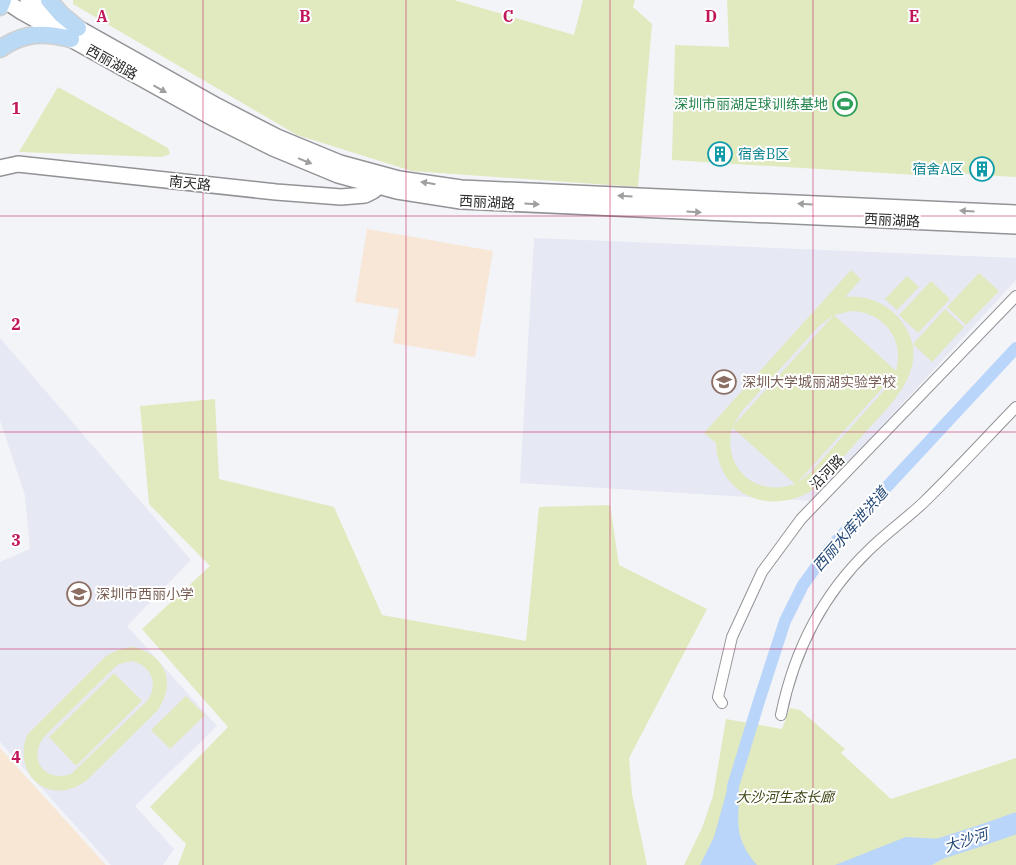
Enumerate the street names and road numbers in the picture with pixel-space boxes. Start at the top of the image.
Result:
street label: 西丽湖路 [83,41,141,83]
street label: 南天路 [168,172,212,194]
street label: 西丽湖路 [459,192,515,212]
street label: 西丽湖路 [864,210,920,230]
street label: 沿河路 [806,451,848,493]

